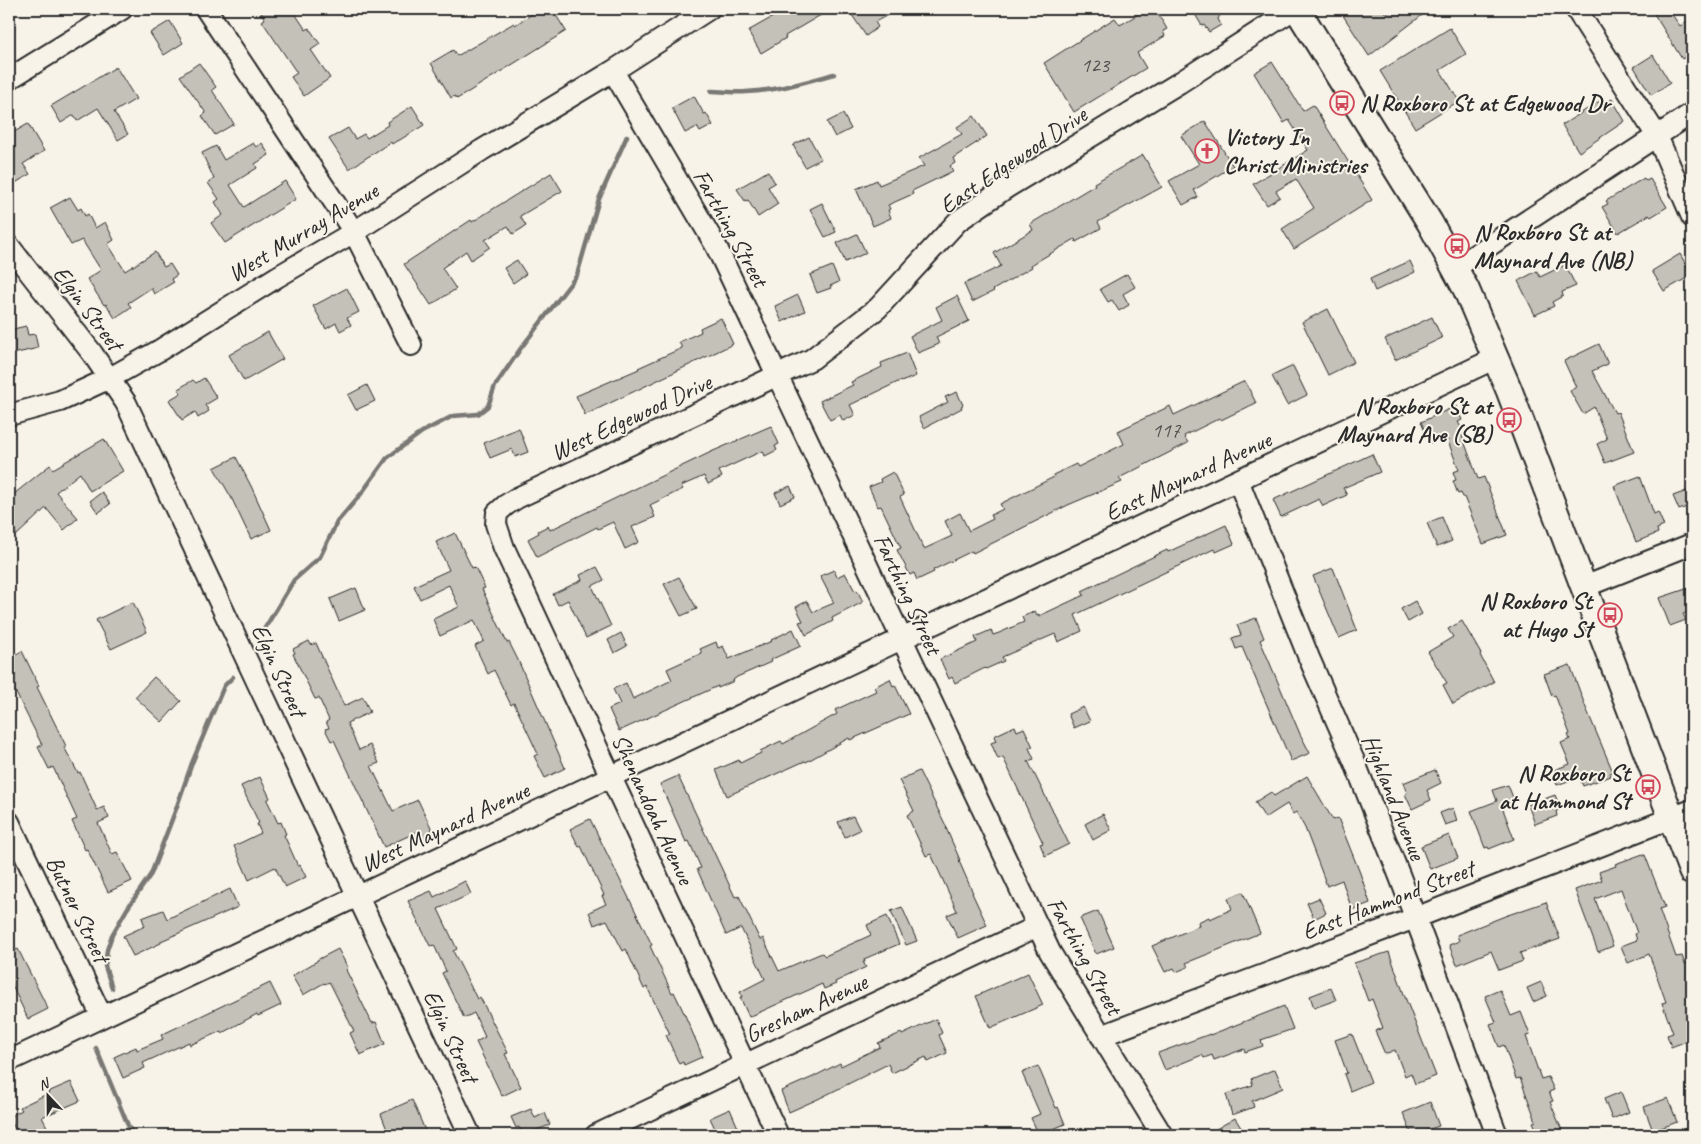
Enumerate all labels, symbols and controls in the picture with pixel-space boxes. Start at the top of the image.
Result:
house number: 123 [1081,52,1111,78]
place label: N Roxboro St at Edgewood Dr [1360,88,1612,118]
bus stop icon: N Roxboro St at Edgewood Dr [1329,90,1355,116]
street label: East Edgewood Drive [934,98,1094,220]
place label: Victory In Christ Ministries [1224,122,1369,180]
church icon: Victory In Christ Ministries [1194,138,1220,164]
street label: Farthing Street [686,164,777,294]
street label: West Murray Avenue [222,174,385,289]
place label: N Roxboro St at Maynard Ave (NB) [1474,217,1634,275]
bus stop icon: N Roxboro St at Maynard Ave (NB) [1444,233,1470,259]
street label: Elgin Street [46,260,131,359]
street label: West Edgewood Drive [546,366,718,467]
place label: N Roxboro St at Maynard Ave (SB) [1337,391,1495,449]
bus stop icon: N Roxboro St at Maynard Ave (SB) [1496,407,1522,433]
house number: 117 [1152,417,1182,443]
street label: East Maynard Avenue [1100,423,1278,528]
street label: Farthing Street [867,529,950,661]
place label: N Roxboro St at Hugo St [1480,586,1596,644]
bus stop icon: N Roxboro St at Hugo St [1597,602,1623,628]
street label: Elgin Street [245,619,315,724]
street label: Shenandoah Avenue [605,729,702,891]
street label: Highland Avenue [1355,730,1434,866]
place label: N Roxboro St at Hammond St [1499,758,1634,816]
street label: West Maynard Avenue [356,774,536,879]
bus stop icon: N Roxboro St at Hammond St [1635,774,1661,800]
street label: Butner Street [39,851,118,970]
street label: East Hammond Street [1298,852,1481,947]
street label: Farthing Street [1040,892,1131,1022]
street label: Gresham Avenue [740,966,874,1049]
street label: Elgin Street [417,985,487,1090]
north arrow [22,1072,72,1122]
text: N [36,1074,53,1094]

